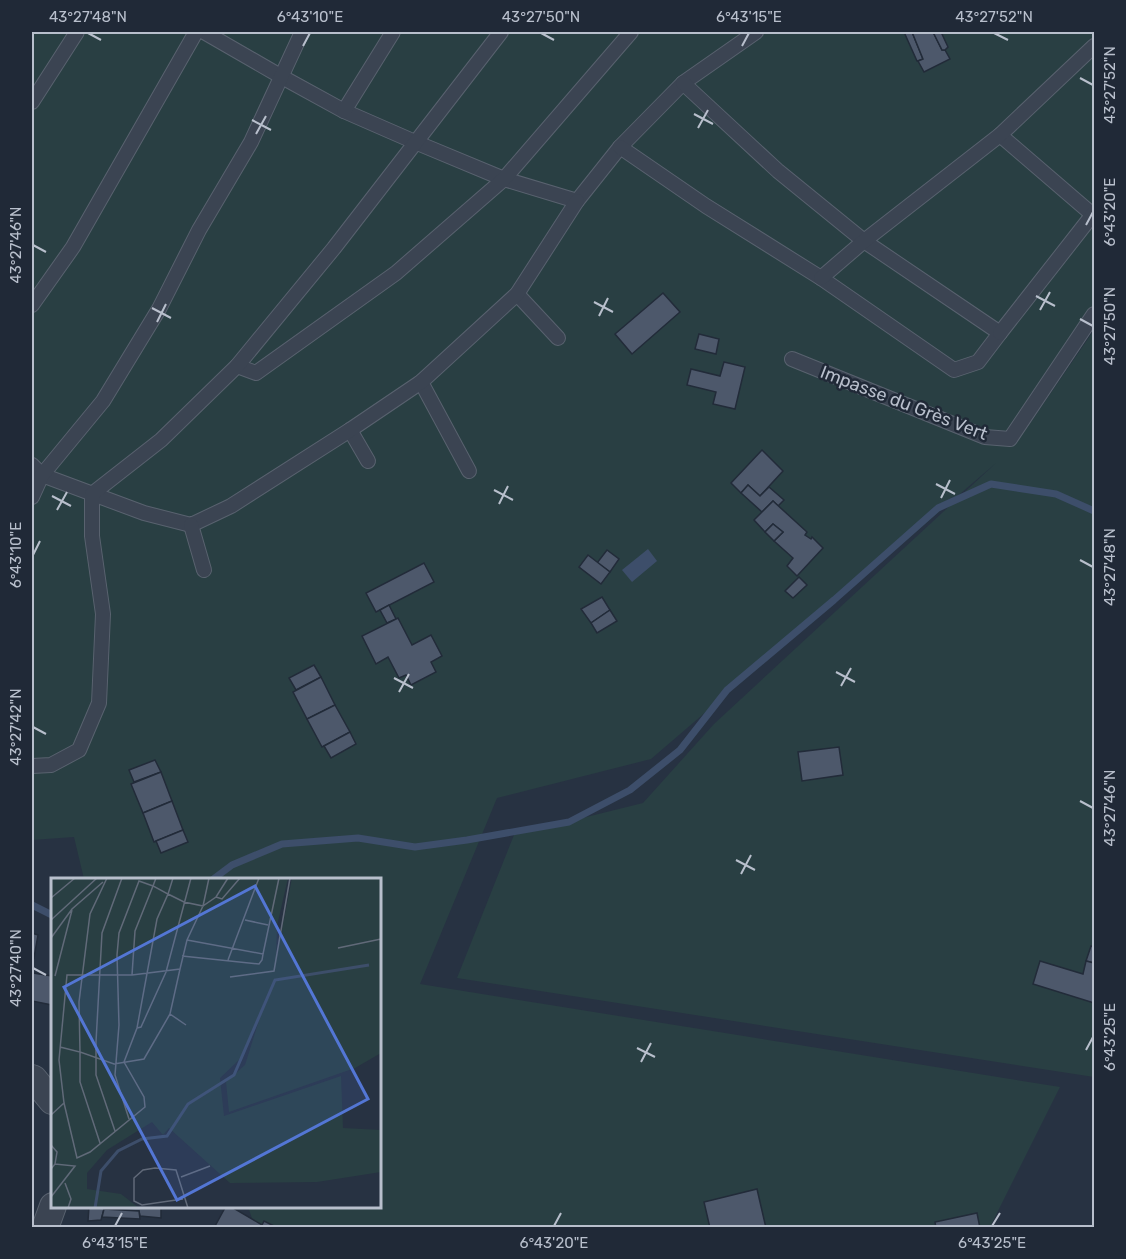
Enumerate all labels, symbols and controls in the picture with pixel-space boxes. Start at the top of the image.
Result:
text: 43°27'48"N [49,8,127,26]
text: 6°43'10"E [277,8,343,26]
text: 43°27'50"N [502,8,580,26]
text: 6°43'15"E [716,8,782,26]
text: 43°27'52"N [955,8,1033,26]
text: 43°27'52"N [1101,46,1119,124]
text: 6°43'20"E [1101,178,1119,246]
text: 43°27'46"N [7,207,25,284]
text: 43°27'50"N [1101,287,1119,365]
street label: Impasse du Grès Vert [817,361,991,445]
text: 6°43'10"E [7,522,25,588]
text: 43°27'48"N [1101,528,1119,606]
text: 43°27'42"N [7,688,25,766]
text: 43°27'46"N [1101,770,1119,847]
inset map [51,878,381,1208]
text: 43°27'40"N [7,929,25,1007]
text: 6°43'25"E [1101,1003,1119,1071]
text: 6°43'15"E [82,1234,148,1252]
text: 6°43'20"E [520,1234,588,1252]
text: 6°43'25"E [958,1234,1026,1252]

